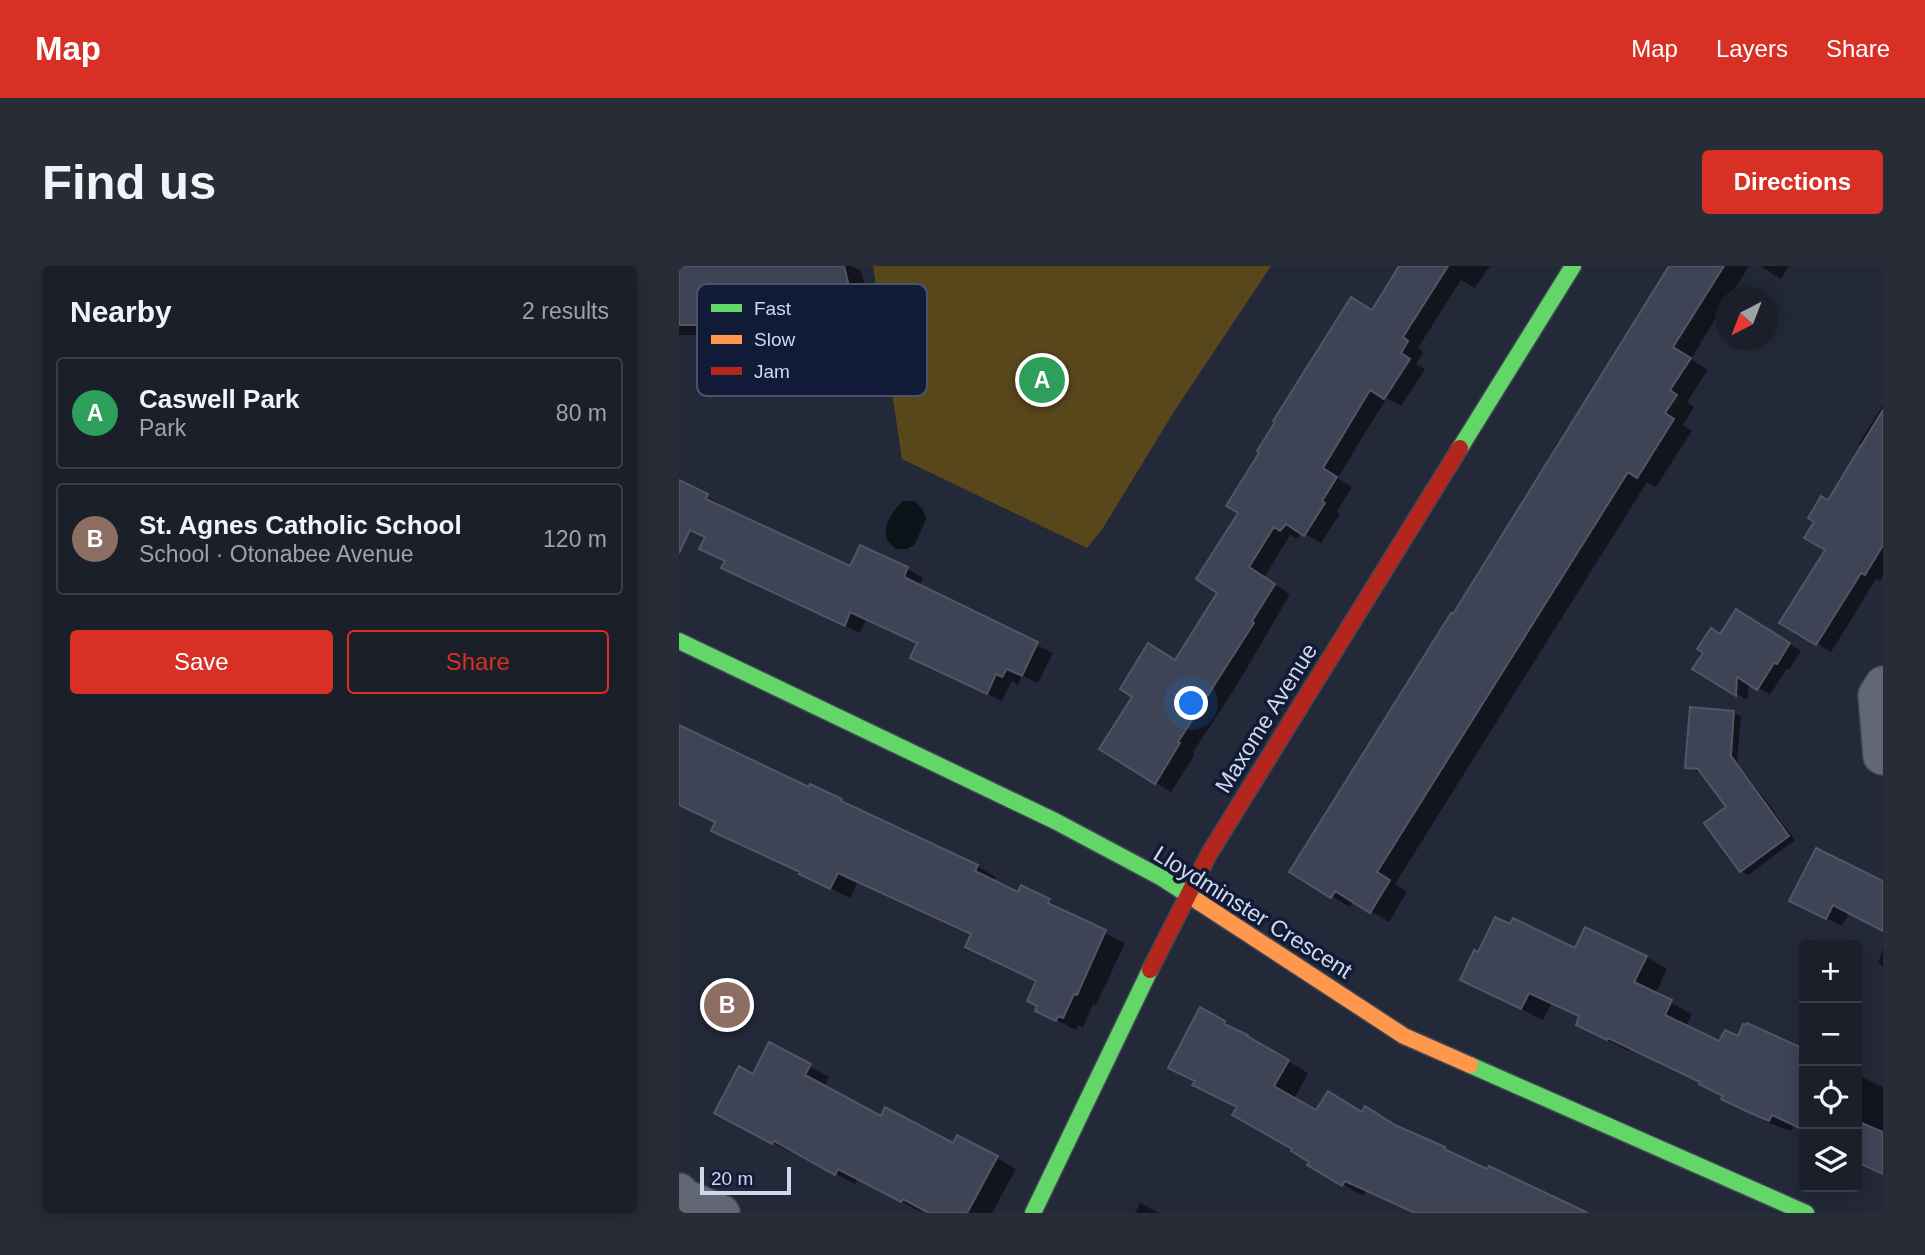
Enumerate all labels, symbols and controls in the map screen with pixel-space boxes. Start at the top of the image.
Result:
text: Map [35,30,101,67]
text: Map [1631,35,1678,62]
text: Layers [1716,35,1788,62]
text: Share [1826,35,1890,62]
button: Directions [1702,150,1883,214]
text: Find us [42,155,216,209]
legend [697,284,927,396]
north arrow [1715,287,1778,350]
text: Nearby [70,295,172,328]
text: 2 results [522,298,609,324]
text: Fast [754,298,792,319]
text: Slow [754,329,795,350]
pin: A [1019,354,1065,406]
text: Jam [754,361,790,382]
text: Caswell Park [139,384,299,414]
text: A [87,400,103,426]
text: 80 m [556,400,607,426]
text: Park [139,415,186,441]
text: St. Agnes Catholic School [139,510,462,540]
text: B [87,526,103,552]
text: 120 m [543,526,607,552]
text: School · Otonabee Avenue [139,541,414,567]
button: Save [70,630,333,694]
button: Share [347,630,609,694]
street label: Maxome Avenue [1210,639,1322,797]
your location [1174,686,1208,720]
street label: Lloydminster Crescent [1149,840,1357,984]
map controls [1799,940,1862,1192]
button: + [1799,940,1862,1003]
pin: B [704,979,750,1031]
button: − [1799,1003,1862,1066]
button: locate [1799,1066,1862,1129]
button: layers [1799,1129,1862,1192]
scale bar [700,1164,791,1196]
text: 20 m [711,1168,753,1189]

